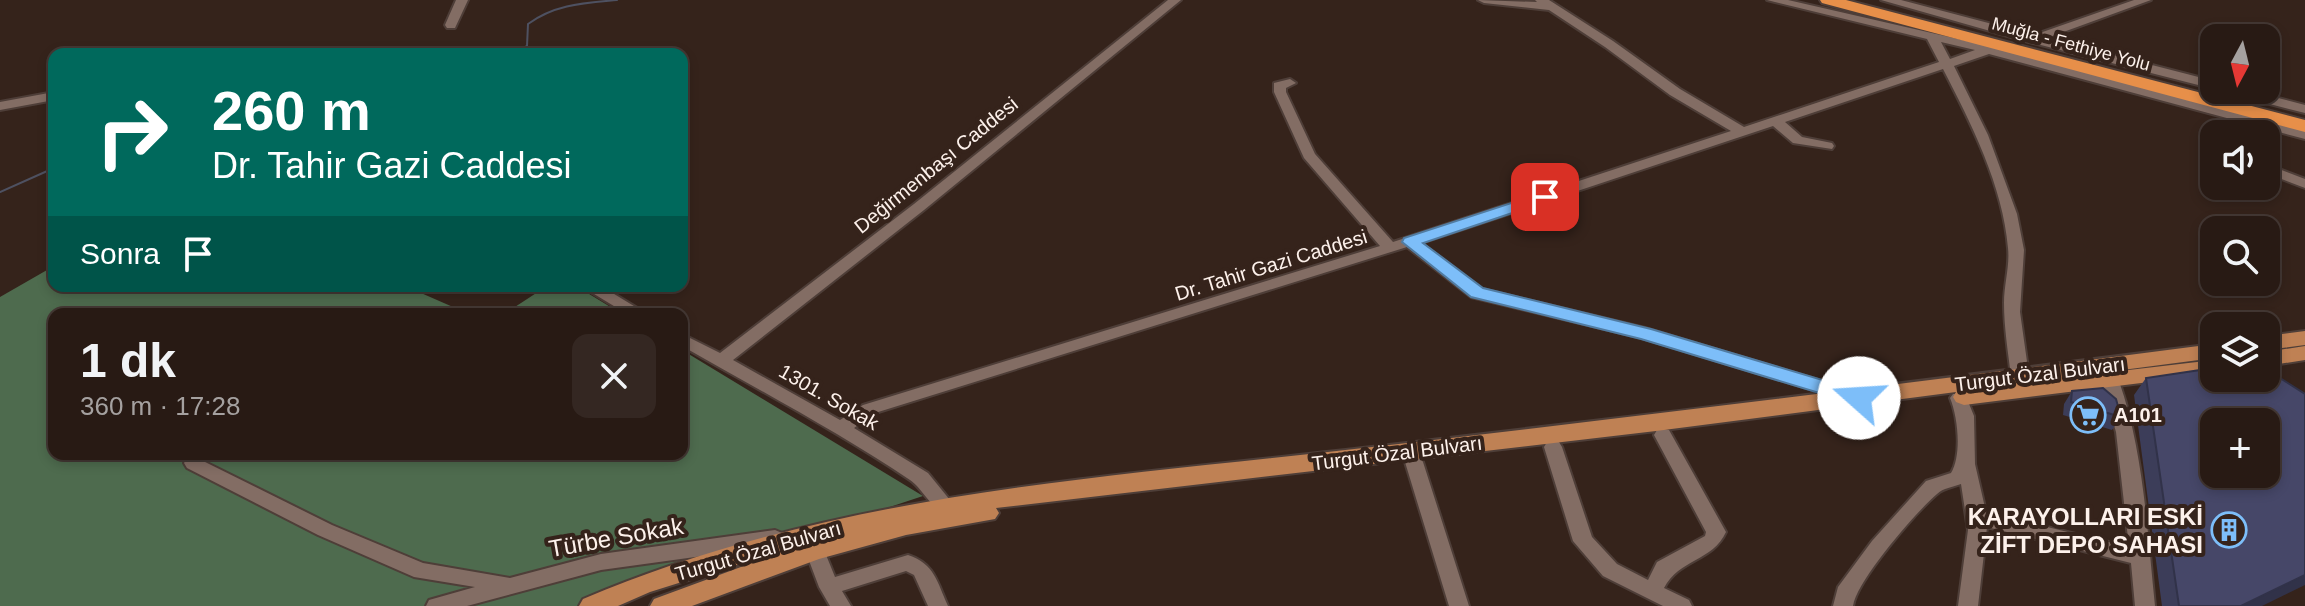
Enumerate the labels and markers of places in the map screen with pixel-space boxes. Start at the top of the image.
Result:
pin [1511,163,1579,231]
supermarket icon: A101 [2069,396,2107,434]
place label: A101 [2114,404,2162,426]
place label: KARAYOLLARI ESKİ ZİFT DEPO SAHASI [1968,503,2203,558]
building icon: KARAYOLLARI ESKİ ZİFT DEPO SAHASI [2210,511,2248,549]

